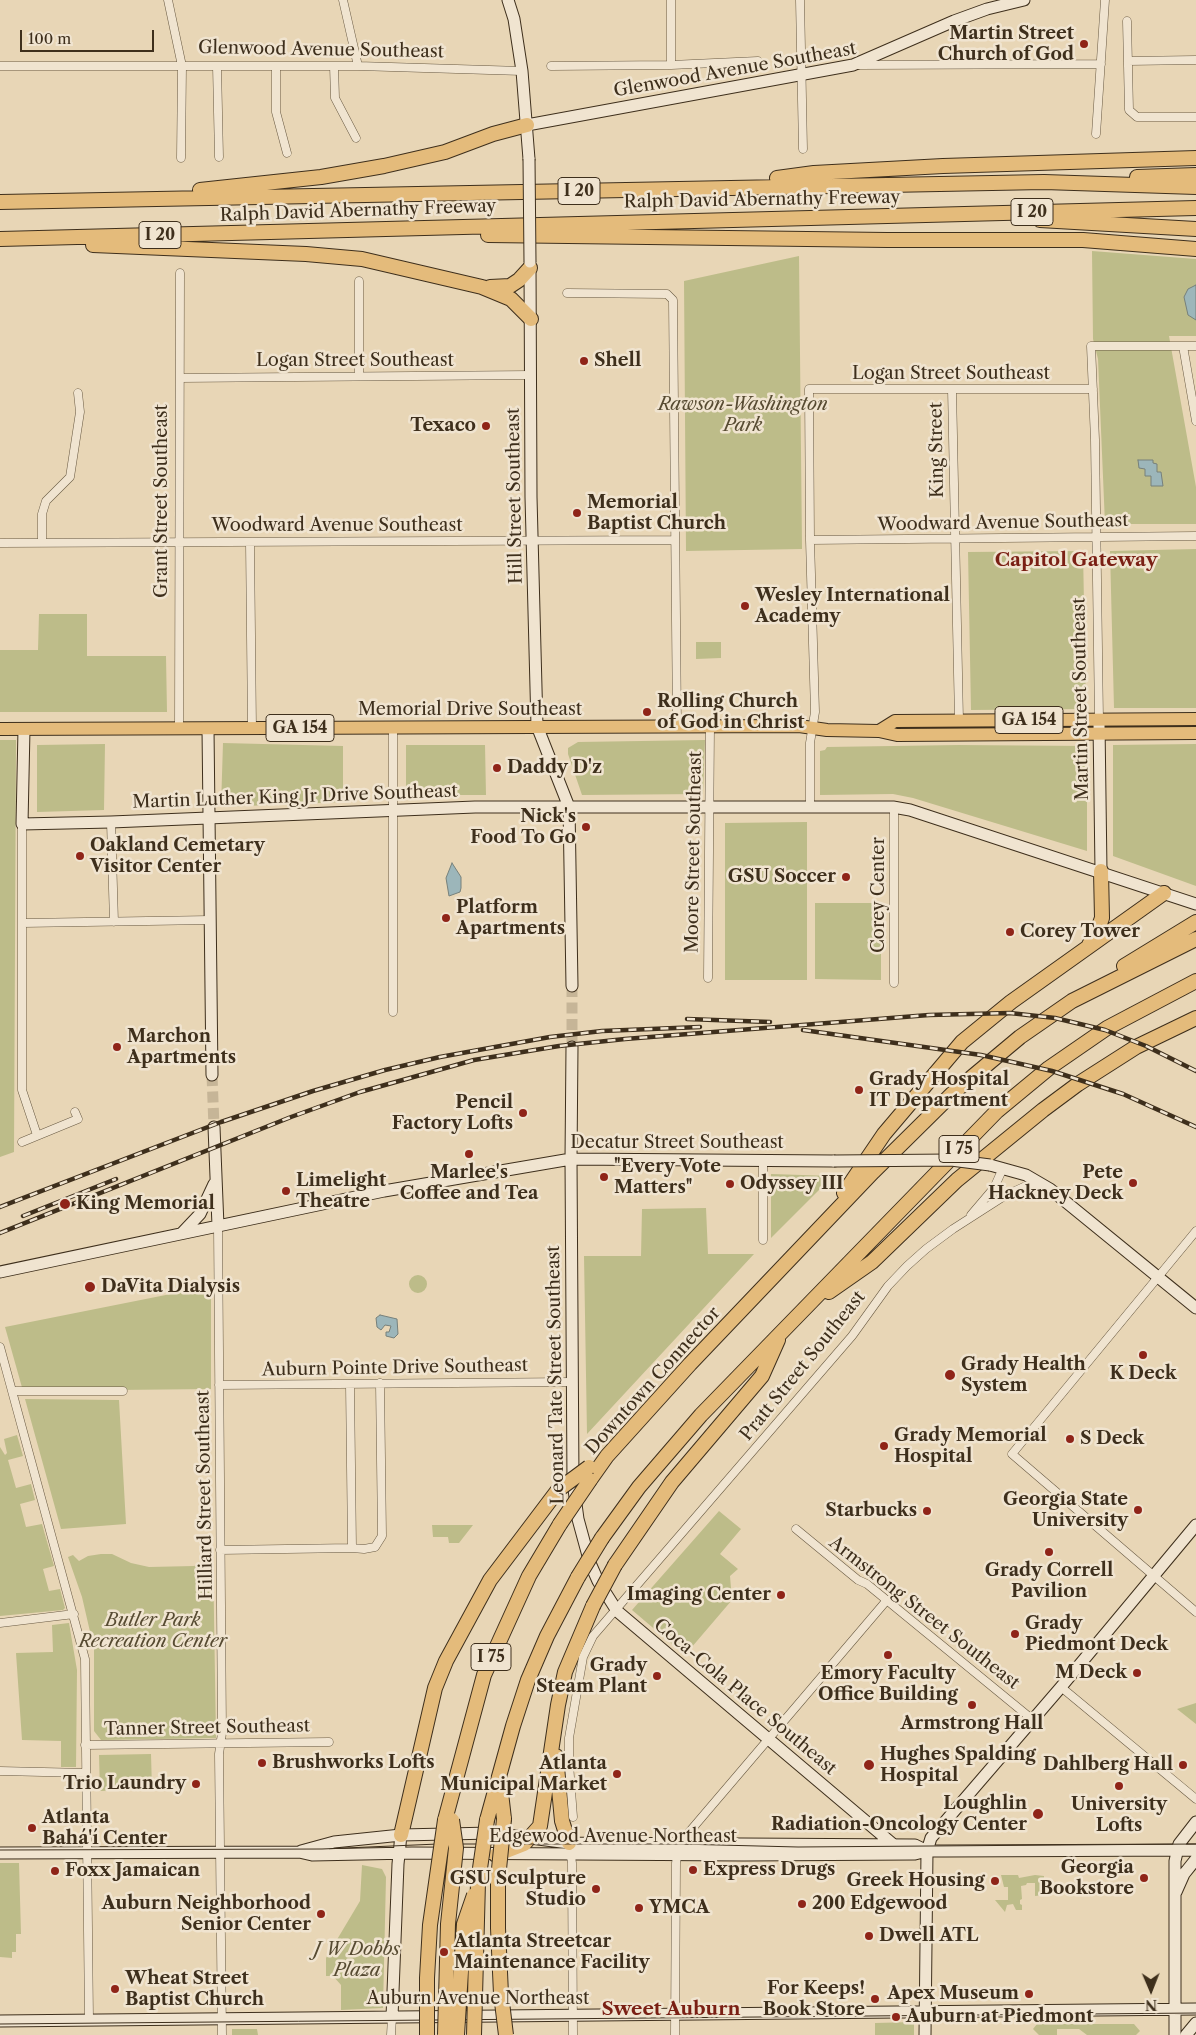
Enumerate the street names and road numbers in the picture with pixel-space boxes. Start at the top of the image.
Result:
street label: Glenwood Avenue Southeast [198,37,444,63]
street label: Glenwood Avenue Southeast [612,38,858,102]
road number: I 20 [558,178,600,205]
street label: Ralph David Abernathy Freeway [623,187,901,213]
street label: Ralph David Abernathy Freeway [219,195,497,227]
road number: I 20 [1011,198,1053,226]
road number: I 20 [139,222,181,248]
street label: Logan Street Southeast [256,350,454,372]
street label: Logan Street Southeast [852,363,1050,385]
street label: King Street [925,402,949,498]
street label: Grant Street Southeast [151,404,173,598]
street label: Hill Street Southeast [503,408,527,584]
street label: Woodward Avenue Southeast [877,510,1129,536]
street label: Woodward Avenue Southeast [211,515,463,537]
street label: Martin Street Southeast [1068,597,1094,801]
street label: Memorial Drive Southeast [358,699,582,721]
road number: GA 154 [995,706,1063,734]
road number: GA 154 [266,714,334,741]
street label: Moore Street Southeast [681,751,707,953]
street label: Martin Luther King Jr Drive Southeast [132,781,458,813]
street label: Corey Center [868,837,890,953]
street label: Decatur Street Southeast [570,1132,784,1154]
road number: I 75 [939,1136,979,1162]
street label: Leonard Tate Street Southeast [543,1245,569,1505]
street label: Pratt Street Southeast [736,1287,870,1445]
street label: Downtown Connector [581,1303,725,1459]
street label: Auburn Pointe Drive Southeast [262,1355,528,1381]
street label: Hilliard Street Southeast [192,1390,218,1600]
street label: Armstrong Street Southeast [824,1532,1024,1694]
street label: Coca-Cola Place Southeast [649,1614,841,1780]
road number: I 75 [471,1644,511,1670]
street label: Tanner Street Southeast [104,1715,310,1741]
street label: Edgewood Avenue Northeast [489,1826,737,1848]
street label: Auburn Avenue Northeast [367,1988,589,2010]

